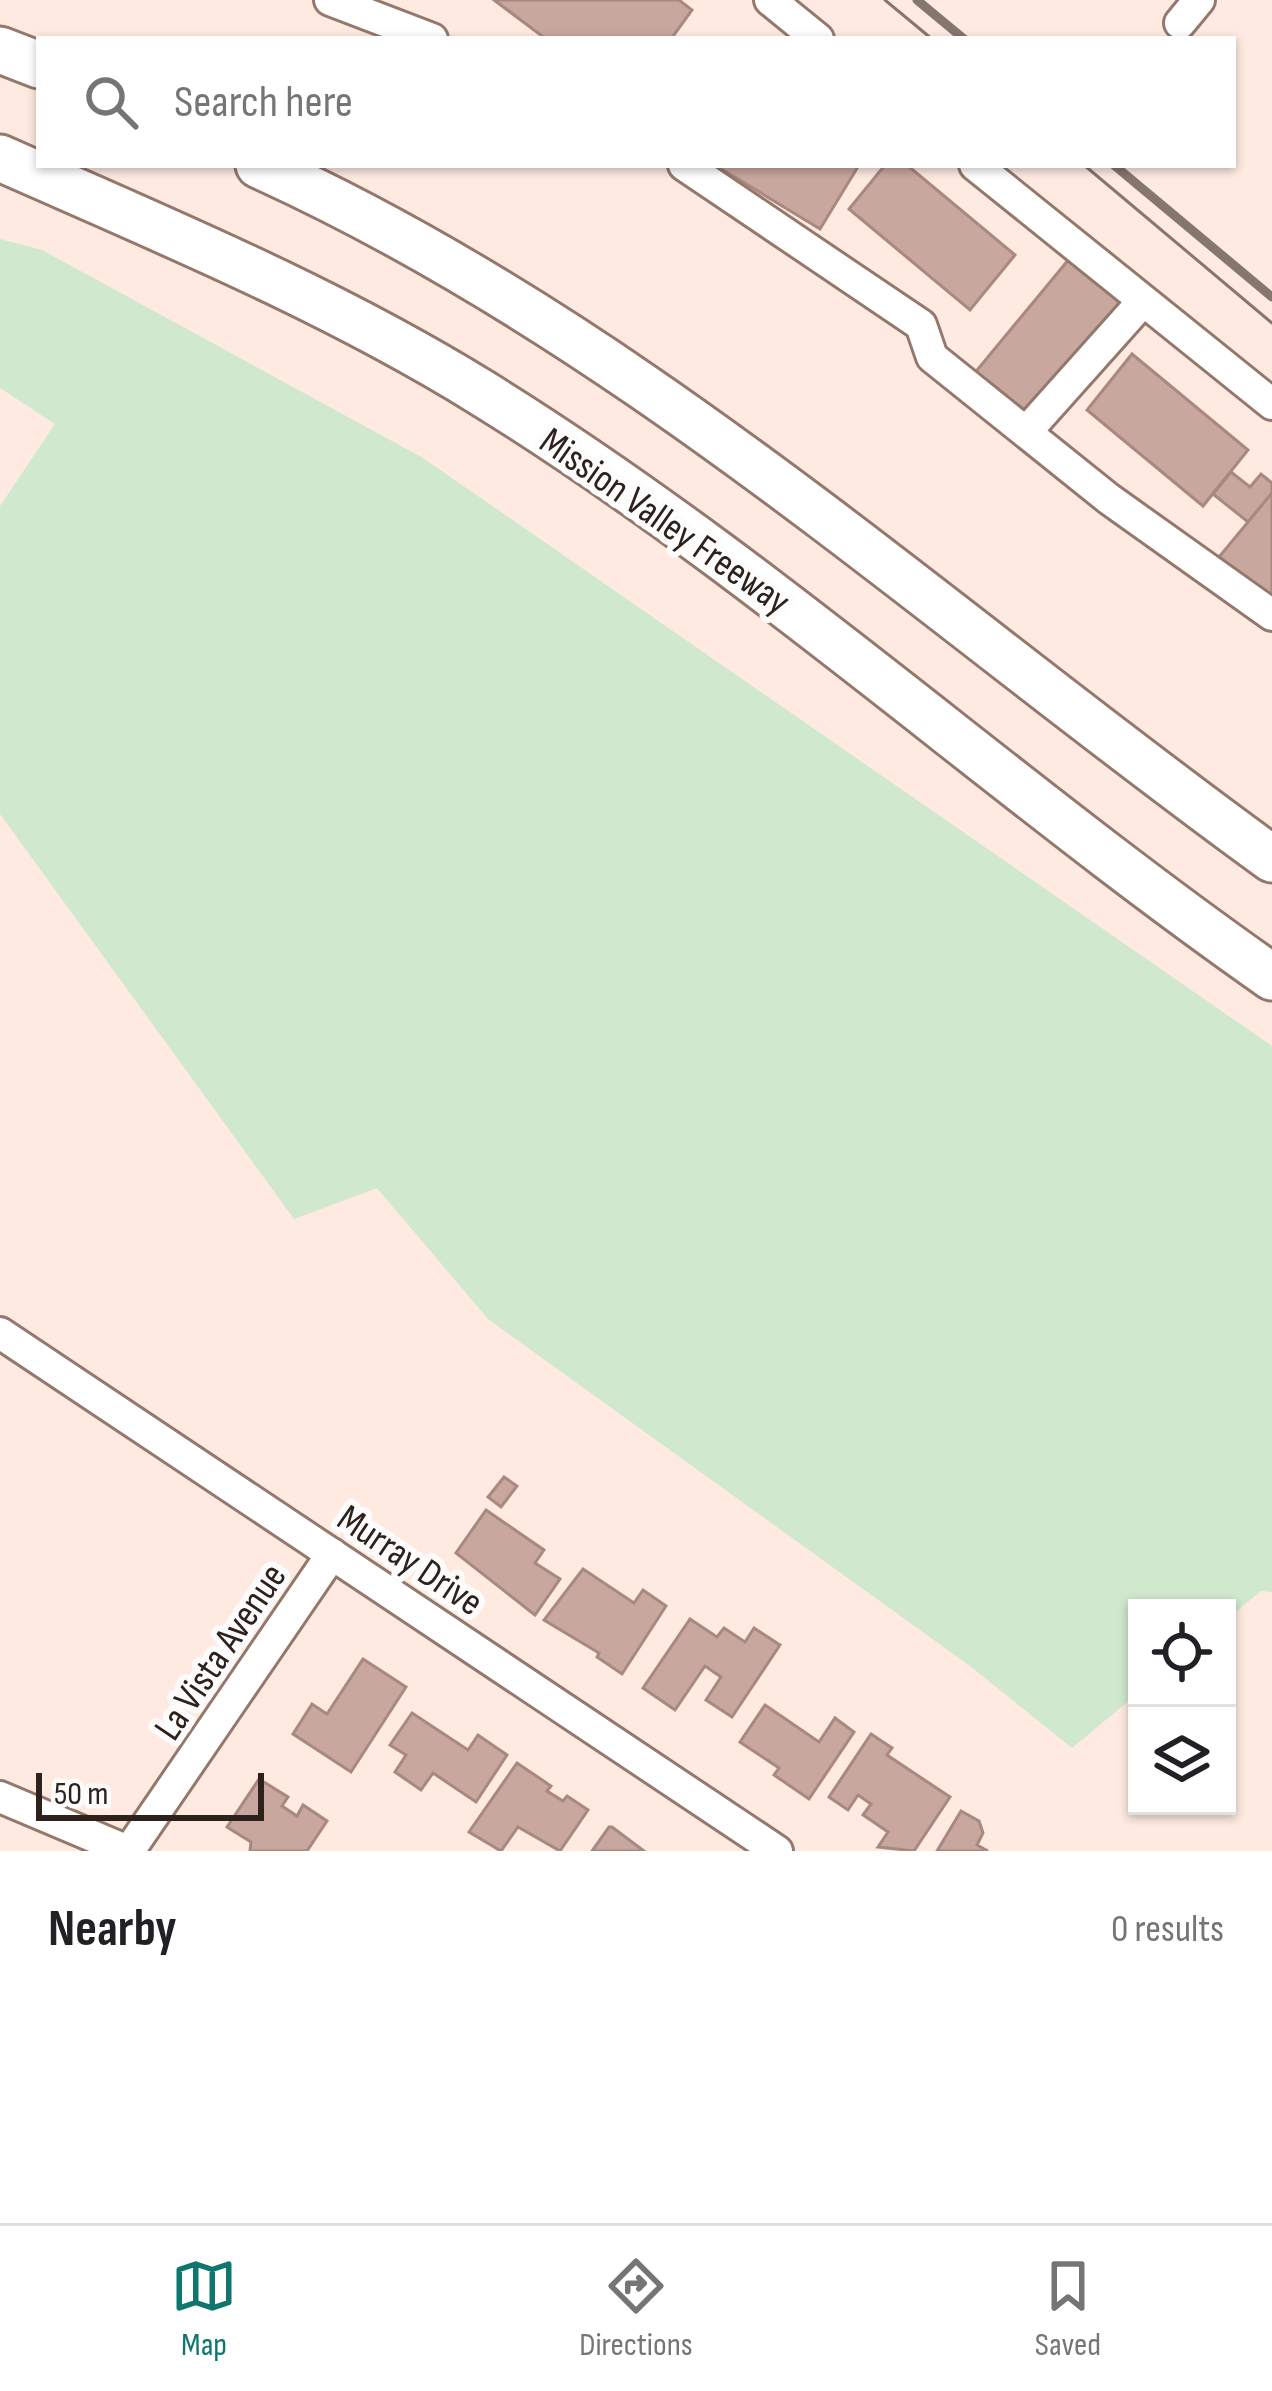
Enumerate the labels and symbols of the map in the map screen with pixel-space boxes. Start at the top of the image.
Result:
street label: Mission Valley Freeway [530,418,799,626]
street label: Murray Drive [328,1495,491,1627]
street label: La Vista Avenue [145,1555,297,1750]
scale bar [36,1767,264,1820]

